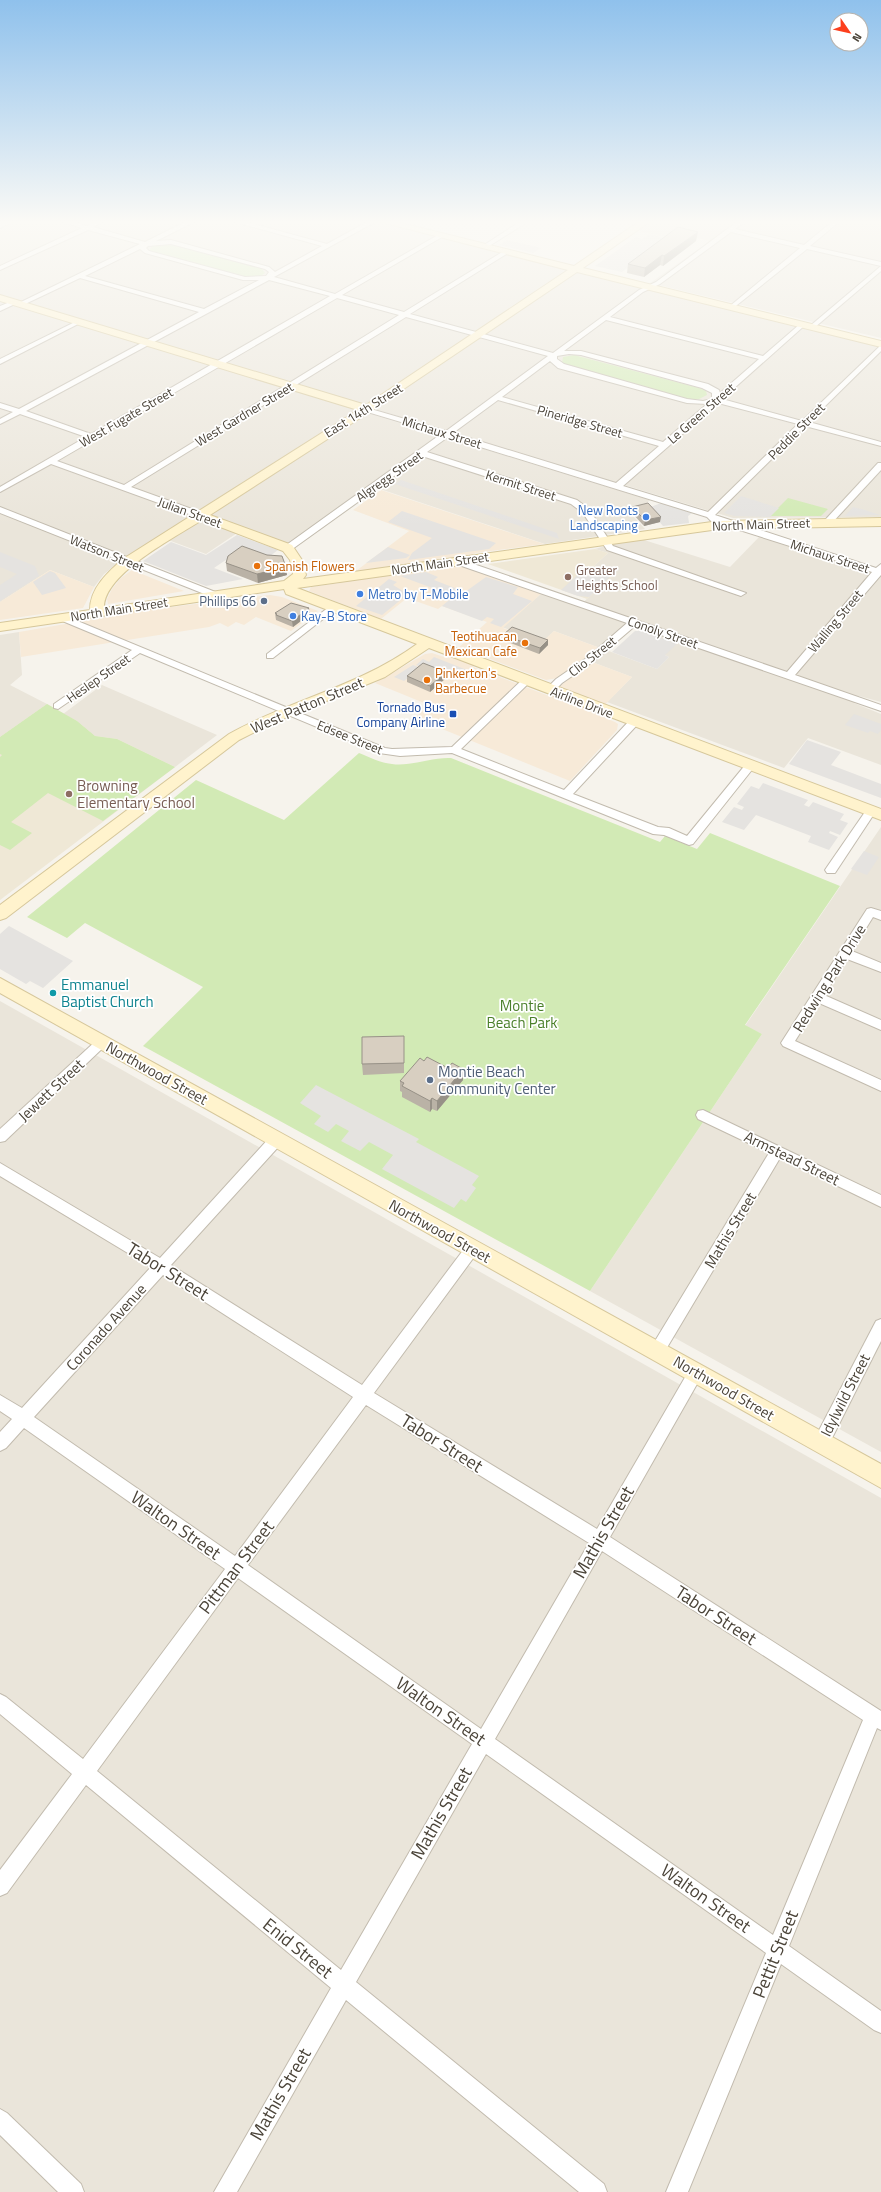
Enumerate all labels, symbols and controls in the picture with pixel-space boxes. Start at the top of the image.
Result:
north arrow [829,12,869,52]
text: N [849,30,866,45]
street label: West Gardner Street [191,377,297,451]
street label: Le Green Street [663,377,740,448]
street label: East 14th Street [320,378,407,442]
street label: West Fugate Street [75,382,177,452]
street label: Peddie Street [763,398,829,464]
street label: Pineridge Street [535,399,625,443]
street label: Michaux Street [400,410,485,454]
street label: Algregg Street [351,445,427,507]
street label: Kermit Street [483,464,559,506]
street label: Julian Street [155,491,225,533]
place label: New Roots Landscaping [570,500,638,535]
marker: New Roots Landscaping [641,512,651,522]
street label: North Main Street [712,512,811,536]
street label: Watson Street [67,529,148,577]
street label: Michaux Street [788,534,873,578]
street label: North Main Street [390,546,490,580]
place label: Spanish Flowers [265,556,355,576]
place label: Greater Heights School [576,560,658,595]
marker: Spanish Flowers [252,561,262,571]
marker: Greater Heights School [563,572,573,582]
place label: Metro by T-Mobile [368,584,469,604]
street label: Walling Street [803,585,868,657]
marker: Metro by T-Mobile [355,589,365,599]
street label: North Main Street [69,591,169,627]
place label: Phillips 66 [199,591,256,611]
marker: Phillips 66 [259,596,269,606]
place label: Kay-B Store [301,606,367,626]
marker: Kay-B Store [288,611,298,621]
street label: Conoly Street [625,611,701,654]
place label: Teotihuacan Mexican Cafe [445,626,517,661]
street label: Clio Street [564,631,621,681]
marker: Teotihuacan Mexican Cafe [520,638,530,648]
street label: Heslep Street [62,648,134,707]
place label: Pinkerton's Barbecue [435,663,497,698]
street label: West Patton Street [247,671,368,739]
marker: Pinkerton's Barbecue [422,675,432,685]
street label: Airline Drive [548,681,616,723]
place label: Tornado Bus Company Airline [356,697,445,732]
marker: Tornado Bus Company Airline [448,709,458,719]
street label: Edsee Street [314,715,386,759]
place label: Browning Elementary School [77,774,195,814]
marker: Browning Elementary School [64,789,74,799]
street label: Redwing Park Drive [787,920,871,1036]
place label: Emmanuel Baptist Church [61,973,154,1013]
marker: Emmanuel Baptist Church [48,988,58,998]
park label: Montie Beach Park [487,994,557,1034]
street label: Northwood Street [102,1035,213,1111]
street label: Jewett Street [13,1053,90,1127]
place label: Montie Beach Community Center [438,1060,556,1100]
marker: Montie Beach Community Center [425,1075,435,1085]
street label: Armstead Street [740,1125,844,1191]
street label: Mathis Street [698,1187,762,1273]
street label: Northwood Street [385,1193,496,1269]
street label: Tabor Street [122,1235,215,1307]
street label: Coronado Avenue [60,1278,152,1376]
street label: Idylwild Street [814,1349,876,1440]
street label: Northwood Street [669,1350,780,1427]
street label: Tabor Street [396,1407,489,1479]
street label: Mathis Street [566,1480,641,1583]
street label: Walton Street [125,1484,227,1566]
street label: Pittman Street [192,1514,281,1620]
street label: Tabor Street [670,1579,763,1652]
street label: Walton Street [390,1670,492,1752]
street label: Mathis Street [404,1761,479,1864]
street label: Walton Street [655,1857,757,1939]
street label: Pettit Street [745,1905,805,2002]
street label: Enid Street [257,1911,339,1985]
street label: Mathis Street [243,2042,318,2145]

